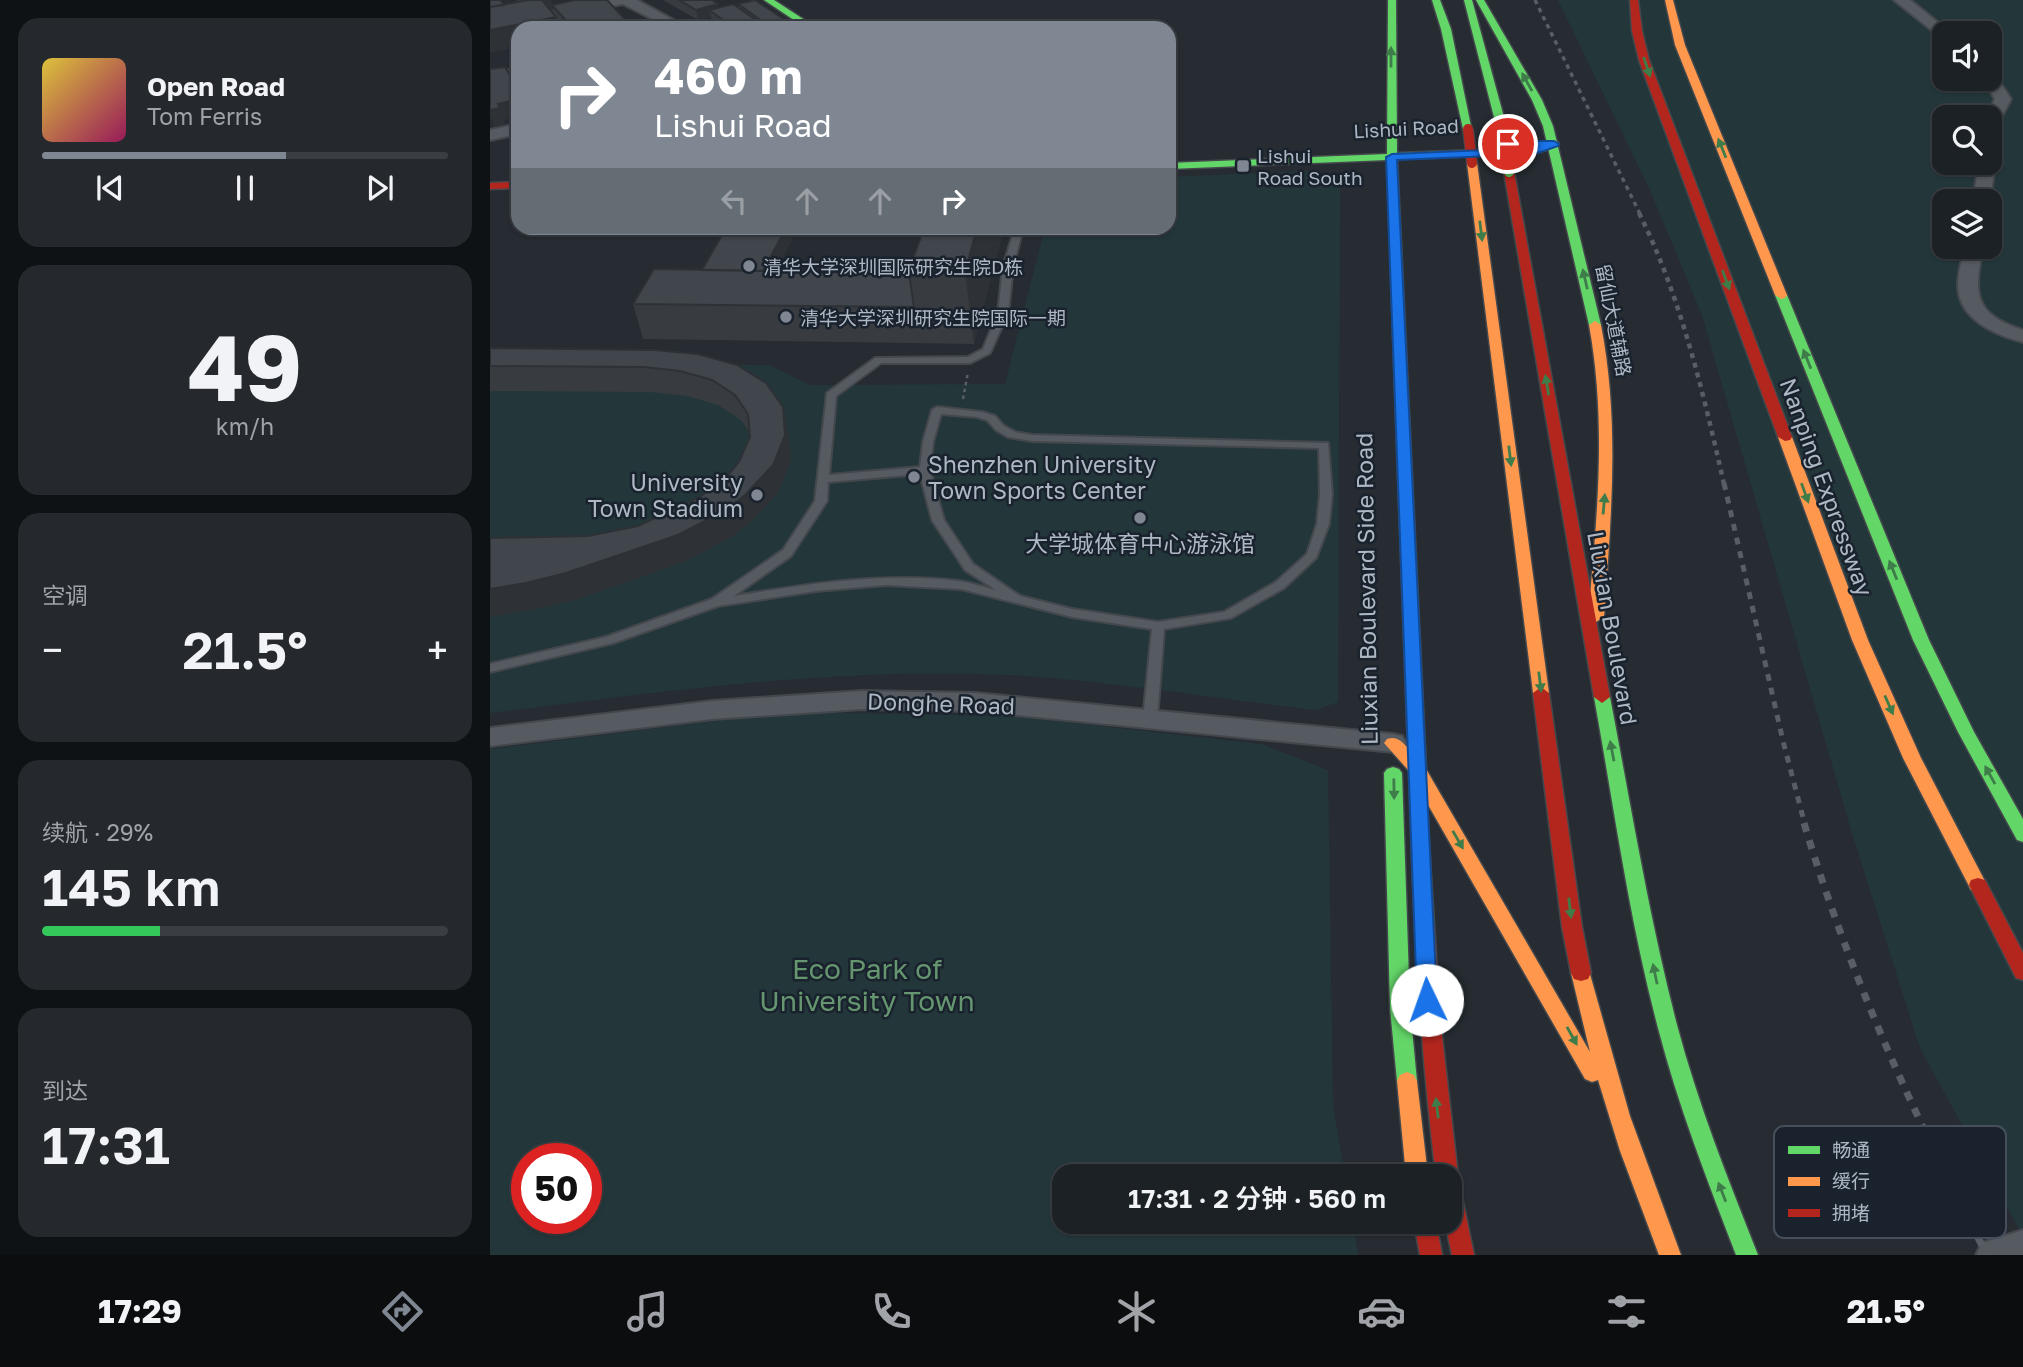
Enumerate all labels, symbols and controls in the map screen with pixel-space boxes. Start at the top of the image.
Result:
map controls [1932,21,2002,259]
button: sound [1932,21,2002,91]
text: 460 m [654,46,803,105]
one-way arrow [1385,46,1397,68]
icon: right [539,49,630,140]
one-way arrow [1642,56,1653,77]
text: Open Road [147,71,285,102]
one-way arrow [1521,72,1533,91]
text: Tom Ferris [147,102,262,130]
button: search [1932,105,2002,175]
text: Lishui Road [654,106,832,144]
street label: Lishui Road [1353,114,1459,142]
pin [1478,114,1538,174]
icon: arrive [1489,125,1527,163]
one-way arrow [1716,138,1728,158]
place label: Lishui Road South [1257,144,1363,189]
marker: Lishui Road South [1235,158,1251,174]
icon: previous [91,169,129,207]
icon: pause [226,169,264,207]
icon: next [361,169,399,207]
icon: left [715,182,753,220]
icon: ahead [788,182,826,220]
icon: ahead [861,182,899,220]
icon: right [934,182,972,220]
button: layers [1932,189,2002,259]
one-way arrow [1475,220,1486,242]
place label: 清华大学深圳国际研究生院D栋 [763,255,1023,278]
marker: 清华大学深圳国际研究生院D栋 [741,258,757,274]
street label: 留仙大道辅路 [1592,262,1636,378]
one-way arrow [1579,268,1590,290]
one-way arrow [1721,270,1732,291]
place label: 清华大学深圳研究生院国际一期 [800,306,1066,329]
marker: 清华大学深圳研究生院国际一期 [778,309,794,325]
text: 49 [188,312,302,421]
one-way arrow [1802,348,1813,369]
one-way arrow [1541,374,1552,396]
street label: Nanping Expressway [1775,374,1880,600]
text: km/h [216,412,274,440]
street label: Liuxian Boulevard Side Road [1349,433,1383,745]
one-way arrow [1505,446,1516,468]
place label: Shenzhen University Town Sports Center [928,450,1156,504]
place label: University Town Stadium [588,468,743,522]
marker: Shenzhen University Town Sports Center [906,469,922,485]
one-way arrow [1800,483,1811,504]
marker: University Town Stadium [749,487,765,503]
one-way arrow [1599,493,1610,515]
marker: 大学城体育中心游泳馆 [1132,510,1148,526]
place label: 大学城体育中心游泳馆 [1025,529,1255,557]
street label: Liuxian Boulevard [1582,529,1644,727]
one-way arrow [1887,559,1898,580]
text: 空调 [42,581,88,609]
text: 21.5° [183,618,307,680]
text: − [42,627,63,672]
text: + [427,627,448,672]
one-way arrow [1535,671,1546,693]
street label: Donghe Road [867,686,1015,720]
one-way arrow [1883,695,1895,715]
one-way arrow [1606,740,1617,762]
one-way arrow [1984,766,1996,785]
one-way arrow [1388,778,1399,800]
text: 续航 · 29% [42,818,153,846]
one-way arrow [1452,830,1464,849]
text: 145 km [42,855,220,917]
one-way arrow [1564,897,1575,919]
park label: Eco Park of University Town [759,952,975,1017]
position arrow [1390,963,1464,1037]
one-way arrow [1650,963,1661,985]
one-way arrow [1566,1027,1578,1046]
text: 到达 [42,1076,88,1104]
one-way arrow [1431,1097,1442,1119]
text: 17:31 [42,1113,170,1175]
legend [1774,1126,2006,1238]
text: 畅通 [1832,1138,1870,1161]
speed limit sign: 50 [511,1143,602,1234]
text: 缓行 [1832,1169,1870,1192]
one-way arrow [1717,1181,1728,1202]
text: 17:31 · 2 分钟 · 560 m [1128,1183,1386,1214]
text: 拥堵 [1832,1201,1870,1224]
icon: directions [378,1287,427,1336]
icon: music [623,1287,672,1336]
icon: phone [867,1287,916,1336]
icon: climate [1112,1287,1161,1336]
icon: car [1357,1287,1406,1336]
icon: filters [1602,1287,1651,1336]
text: 17:29 [98,1292,182,1330]
text: 21.5° [1847,1292,1925,1330]

